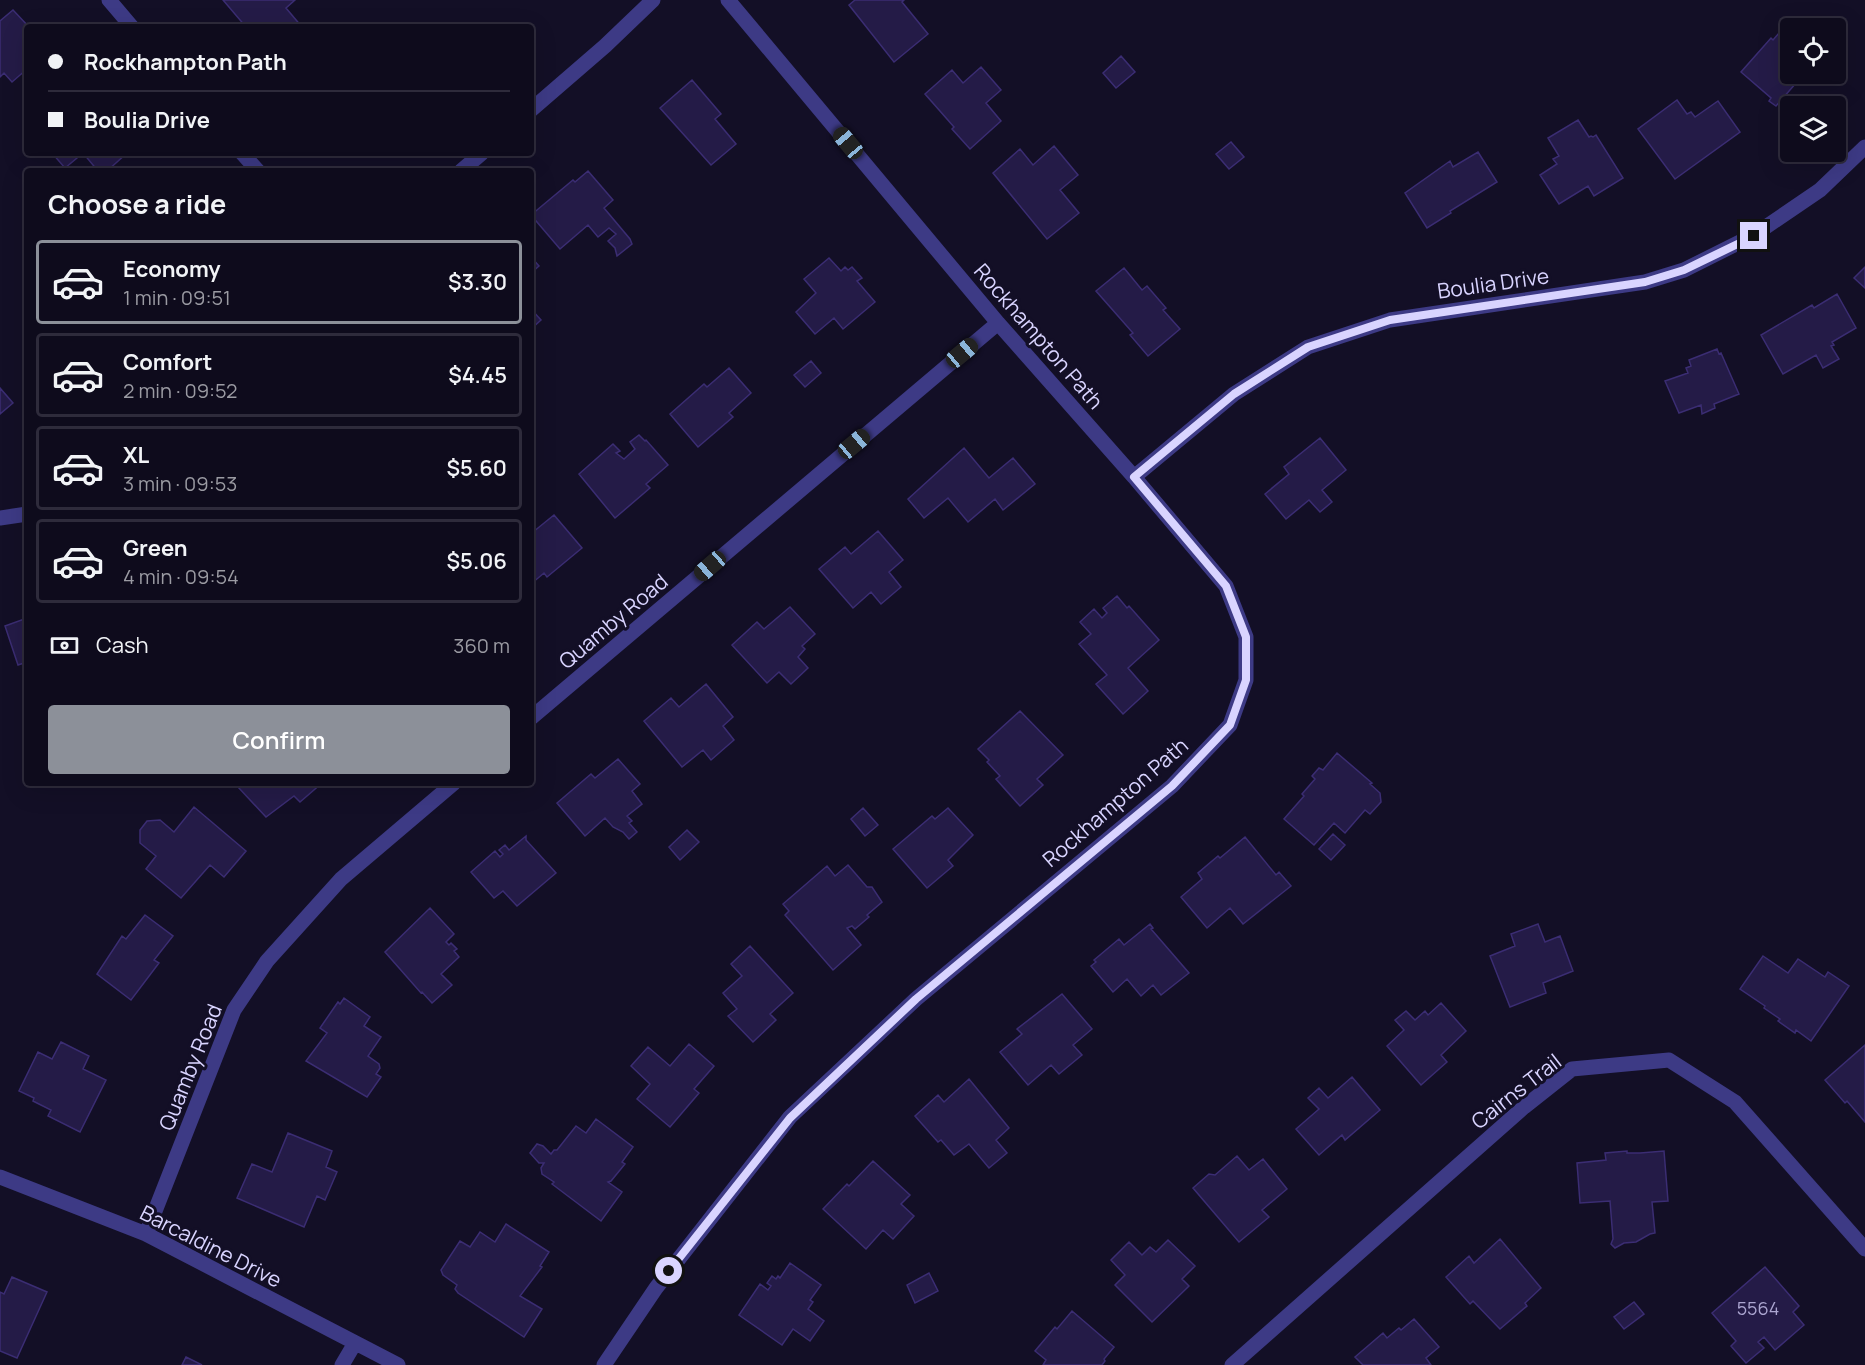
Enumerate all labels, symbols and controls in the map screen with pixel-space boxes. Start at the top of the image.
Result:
map controls [1780,18,1846,162]
button: locate [1780,18,1846,84]
text: Rockhampton Path [84,47,287,77]
button: layers [1780,96,1846,162]
text: Boulia Drive [84,105,210,135]
car [830,123,866,163]
text: Choose a ride [48,185,226,222]
route end [1740,222,1767,249]
text: Economy [123,254,221,284]
icon: car [51,255,105,309]
street label: Rockhampton Path [968,257,1110,415]
street label: Boulia Drive [1435,261,1551,305]
text: $3.30 [448,267,507,297]
text: 1 min · 09:51 [123,284,231,311]
car [942,335,982,371]
text: Comfort [123,347,212,377]
icon: car [51,348,105,402]
text: $4.45 [448,360,507,390]
text: 2 min · 09:52 [123,377,237,404]
car [834,426,874,462]
text: XL [123,440,149,470]
icon: car [51,441,105,495]
text: $5.60 [447,453,507,483]
text: 3 min · 09:53 [123,470,237,497]
text: Green [123,533,188,563]
icon: car [51,534,105,588]
text: $5.06 [447,546,507,576]
car [691,547,729,585]
text: 4 min · 09:54 [123,563,239,590]
street label: Quamby Road [553,567,673,675]
icon: cash [48,629,81,662]
text: Cash [96,630,149,660]
text: 360 m [453,632,510,659]
button: Confirm [48,705,510,774]
street label: Rockhampton Path [1036,731,1194,873]
street label: Quamby Road [152,1000,228,1134]
street label: Cairns Trail [1465,1047,1567,1135]
street label: Barcaldine Drive [135,1198,287,1294]
route start [655,1257,682,1284]
house number: 5564 [1737,1296,1779,1320]

